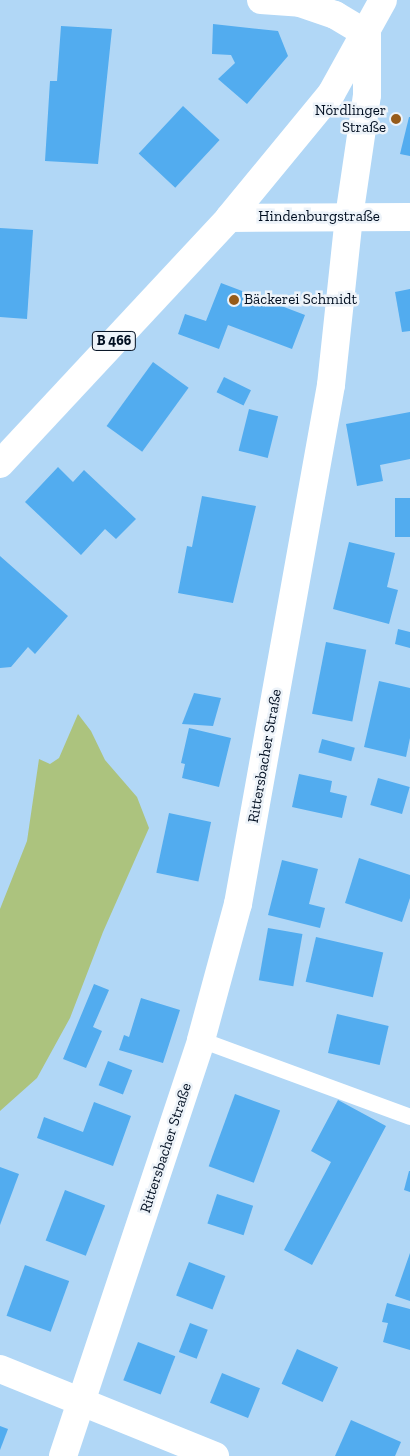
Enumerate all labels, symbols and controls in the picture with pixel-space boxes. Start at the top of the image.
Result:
place label: Nördlinger Straße [315,101,386,136]
marker: Nördlinger Straße [390,113,402,125]
street label: Hindenburgstraße [258,208,380,226]
place label: Bäckerei Schmidt [244,291,357,309]
marker: Bäckerei Schmidt [228,294,240,306]
road number: B 466 [92,330,136,352]
street label: Rittersbacher Straße [244,688,286,824]
street label: Rittersbacher Straße [136,1081,196,1215]

